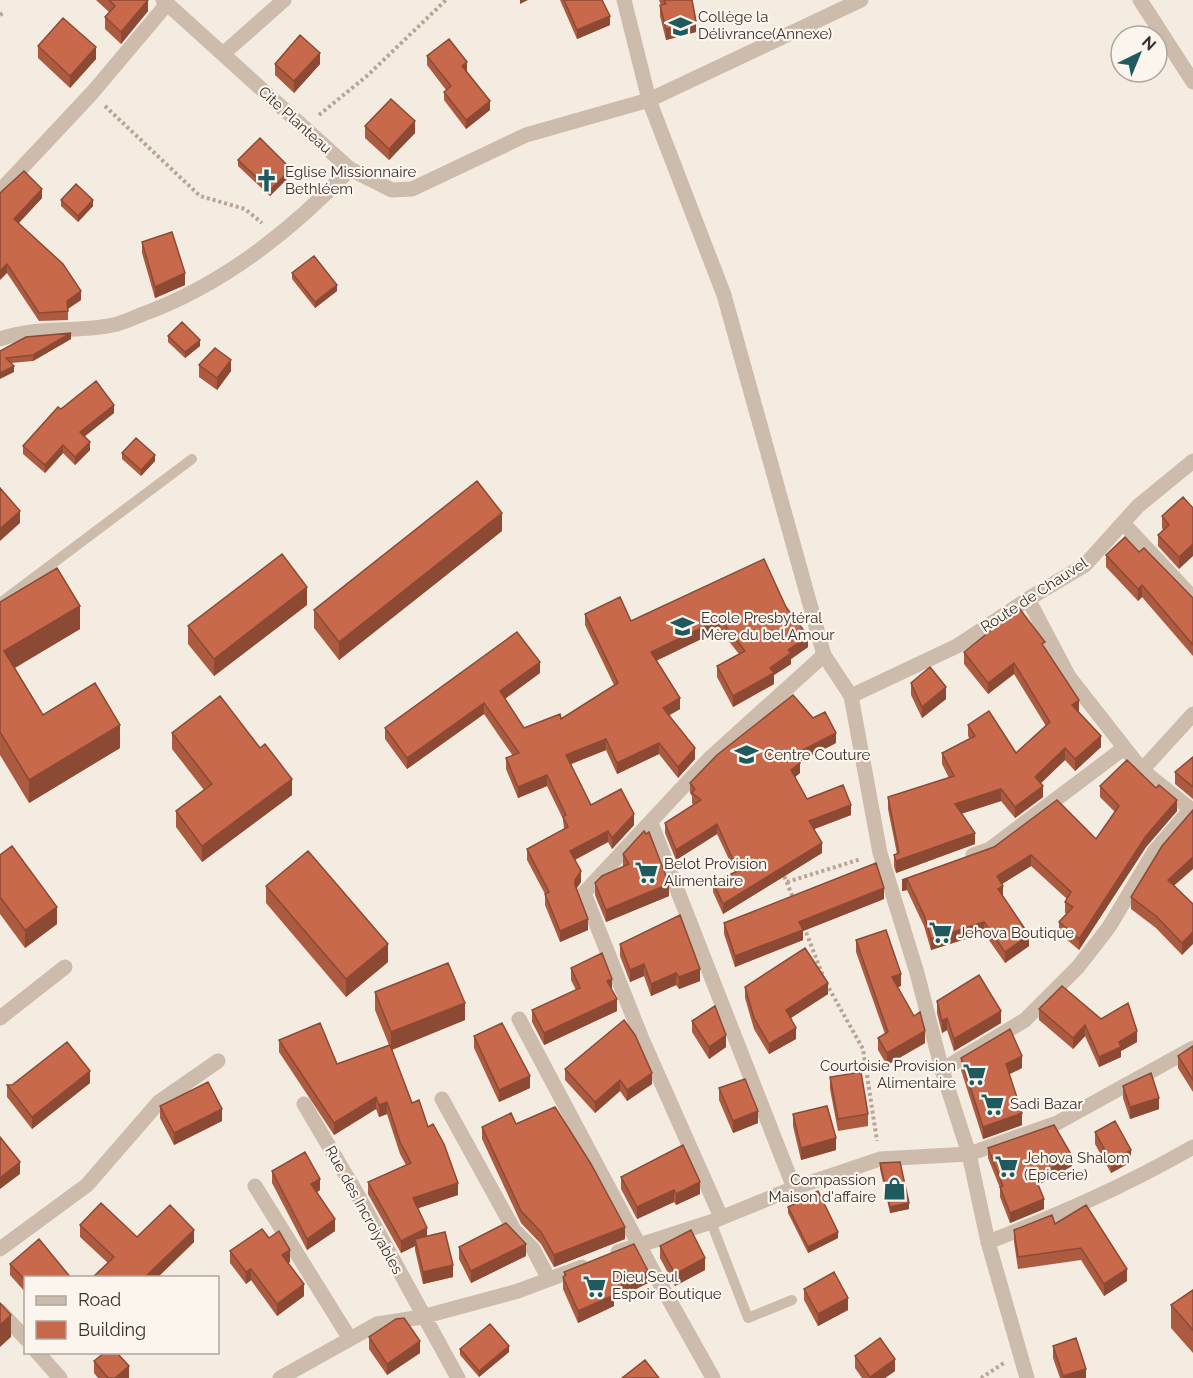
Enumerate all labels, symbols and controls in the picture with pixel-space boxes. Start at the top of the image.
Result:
place label: Collège la Délivrance(Annexe) [698,8,832,43]
school or university icon: Collège la Délivrance(Annexe) [667,13,693,39]
north arrow [1109,24,1169,84]
text: N [1138,32,1160,55]
street label: Cite Planteau [255,82,335,158]
place label: Eglise Missionnaire Bethléem [285,163,416,198]
church icon: Eglise Missionnaire Bethléem [254,168,280,194]
street label: Route de Chauvel [977,553,1091,636]
place label: Ecole Presbytéral Mère du bel Amour [701,609,835,644]
school or university icon: Ecole Presbytéral Mère du bel Amour [670,614,696,640]
school or university icon: Centre Couture [733,742,759,768]
place label: Centre Couture [764,746,871,764]
place label: Belot Provision Alimentaire [664,855,767,890]
supermarket icon: Belot Provision Alimentaire [633,860,659,886]
supermarket icon: Jehova Boutique [927,920,953,946]
place label: Jehova Boutique [958,924,1074,942]
place label: Courtoisie Provision Alimentaire [820,1057,956,1092]
supermarket icon: Courtoisie Provision Alimentaire [961,1062,987,1088]
supermarket icon: Sadi Bazar [979,1091,1005,1117]
place label: Sadi Bazar [1010,1095,1083,1113]
street label: Rue des Incroiyables [321,1143,407,1277]
place label: Jehova Shalom (Epicerie) [1024,1149,1130,1184]
supermarket icon: Jehova Shalom (Epicerie) [993,1154,1019,1180]
place label: Compassion Maison d'affaire [768,1171,876,1206]
shop icon: Compassion Maison d'affaire [881,1176,907,1202]
place label: Dieu Seul Espoir Boutique [612,1268,722,1303]
supermarket icon: Dieu Seul Espoir Boutique [581,1273,607,1299]
legend [24,1276,219,1354]
text: Road [78,1289,121,1310]
text: Building [78,1319,146,1340]

